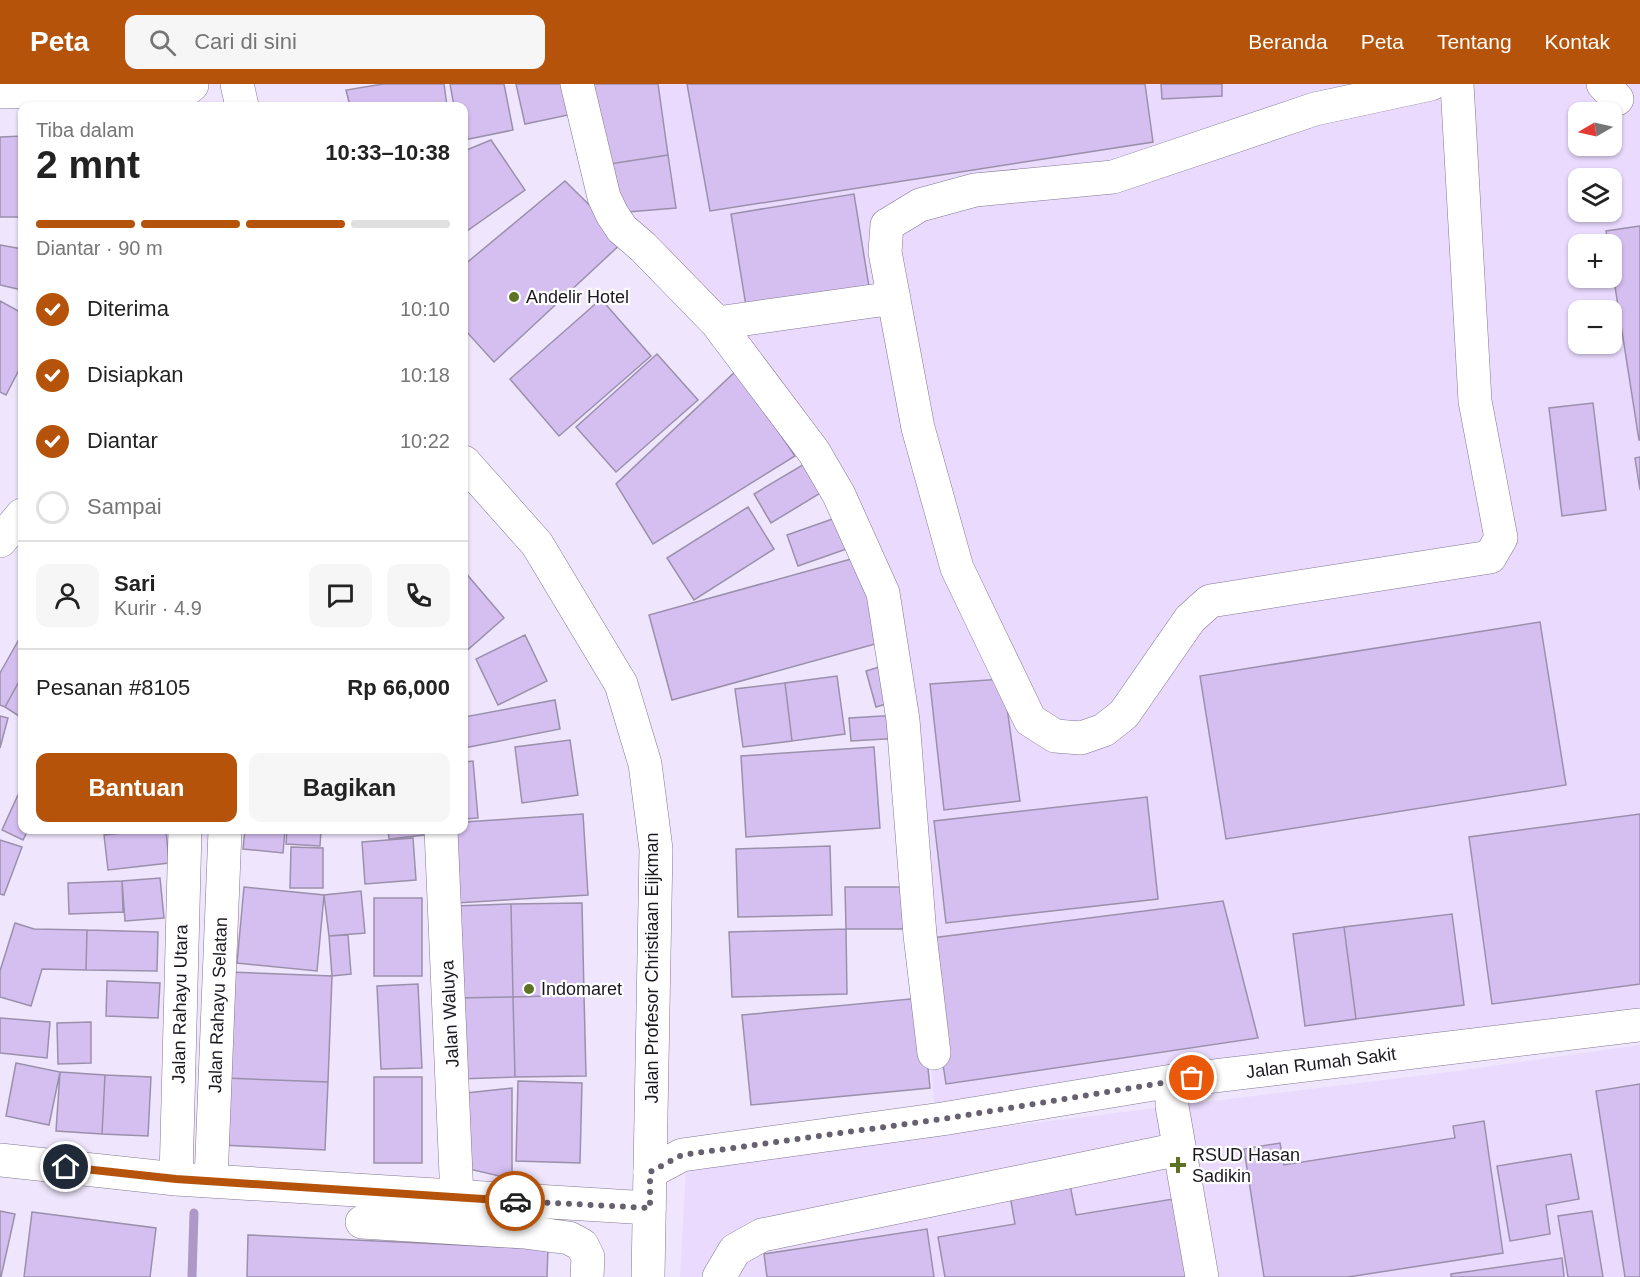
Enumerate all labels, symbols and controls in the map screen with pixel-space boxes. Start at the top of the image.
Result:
search box [125,15,545,69]
text: Peta [30,26,89,57]
icon: search [146,26,179,59]
text: Cari di sini [194,29,297,54]
text: Beranda [1248,30,1328,53]
text: Peta [1361,30,1404,53]
text: Tentang [1437,30,1512,53]
text: Kontak [1545,30,1610,53]
north arrow [1568,102,1622,156]
map controls [1568,102,1622,354]
text: Tiba dalam [36,119,134,141]
text: 10:33–10:38 [325,140,450,165]
text: 2 mnt [36,143,140,186]
button: layers [1568,168,1622,222]
button: + [1568,234,1622,288]
text: Diantar · 90 m [36,237,163,259]
place label: Andelir Hotel [526,287,629,307]
marker: Andelir Hotel [507,290,521,304]
icon: check [36,293,69,326]
text: Diterima [87,296,169,321]
text: 10:10 [400,298,450,320]
button: − [1568,300,1622,354]
icon: check [36,359,69,392]
text: Disiapkan [87,362,184,387]
text: 10:18 [400,364,450,386]
icon: check [36,425,69,458]
text: Diantar [87,428,158,453]
text: 10:22 [400,430,450,452]
text: Sampai [87,494,162,519]
button: person [36,564,99,627]
button: chat [309,564,372,627]
button: phone [387,564,450,627]
text: Sari [114,571,156,596]
text: Kurir · 4.9 [114,597,202,619]
text: Pesanan #8105 [36,675,190,700]
text: Rp 66,000 [347,675,450,700]
button: Bantuan [36,753,237,822]
button: Bagikan [249,753,450,822]
street label: Jalan Profesor Christiaan Eijkman [642,832,662,1104]
street label: Jalan Rahayu Selatan [205,917,231,1093]
street label: Jalan Rahayu Utara [169,923,191,1084]
street label: Jalan Waluya [437,959,463,1068]
place label: Indomaret [541,979,622,999]
marker: Indomaret [522,982,536,996]
street label: Jalan Rumah Sakit [1245,1044,1397,1082]
pin [1166,1052,1217,1103]
icon: bag [1175,1061,1208,1094]
pin [40,1141,91,1192]
place label: RSUD Hasan Sadikin [1192,1145,1300,1186]
icon: home [49,1150,82,1183]
marker: RSUD Hasan Sadikin [1169,1156,1187,1174]
courier [485,1171,545,1231]
icon: car [499,1185,532,1218]

